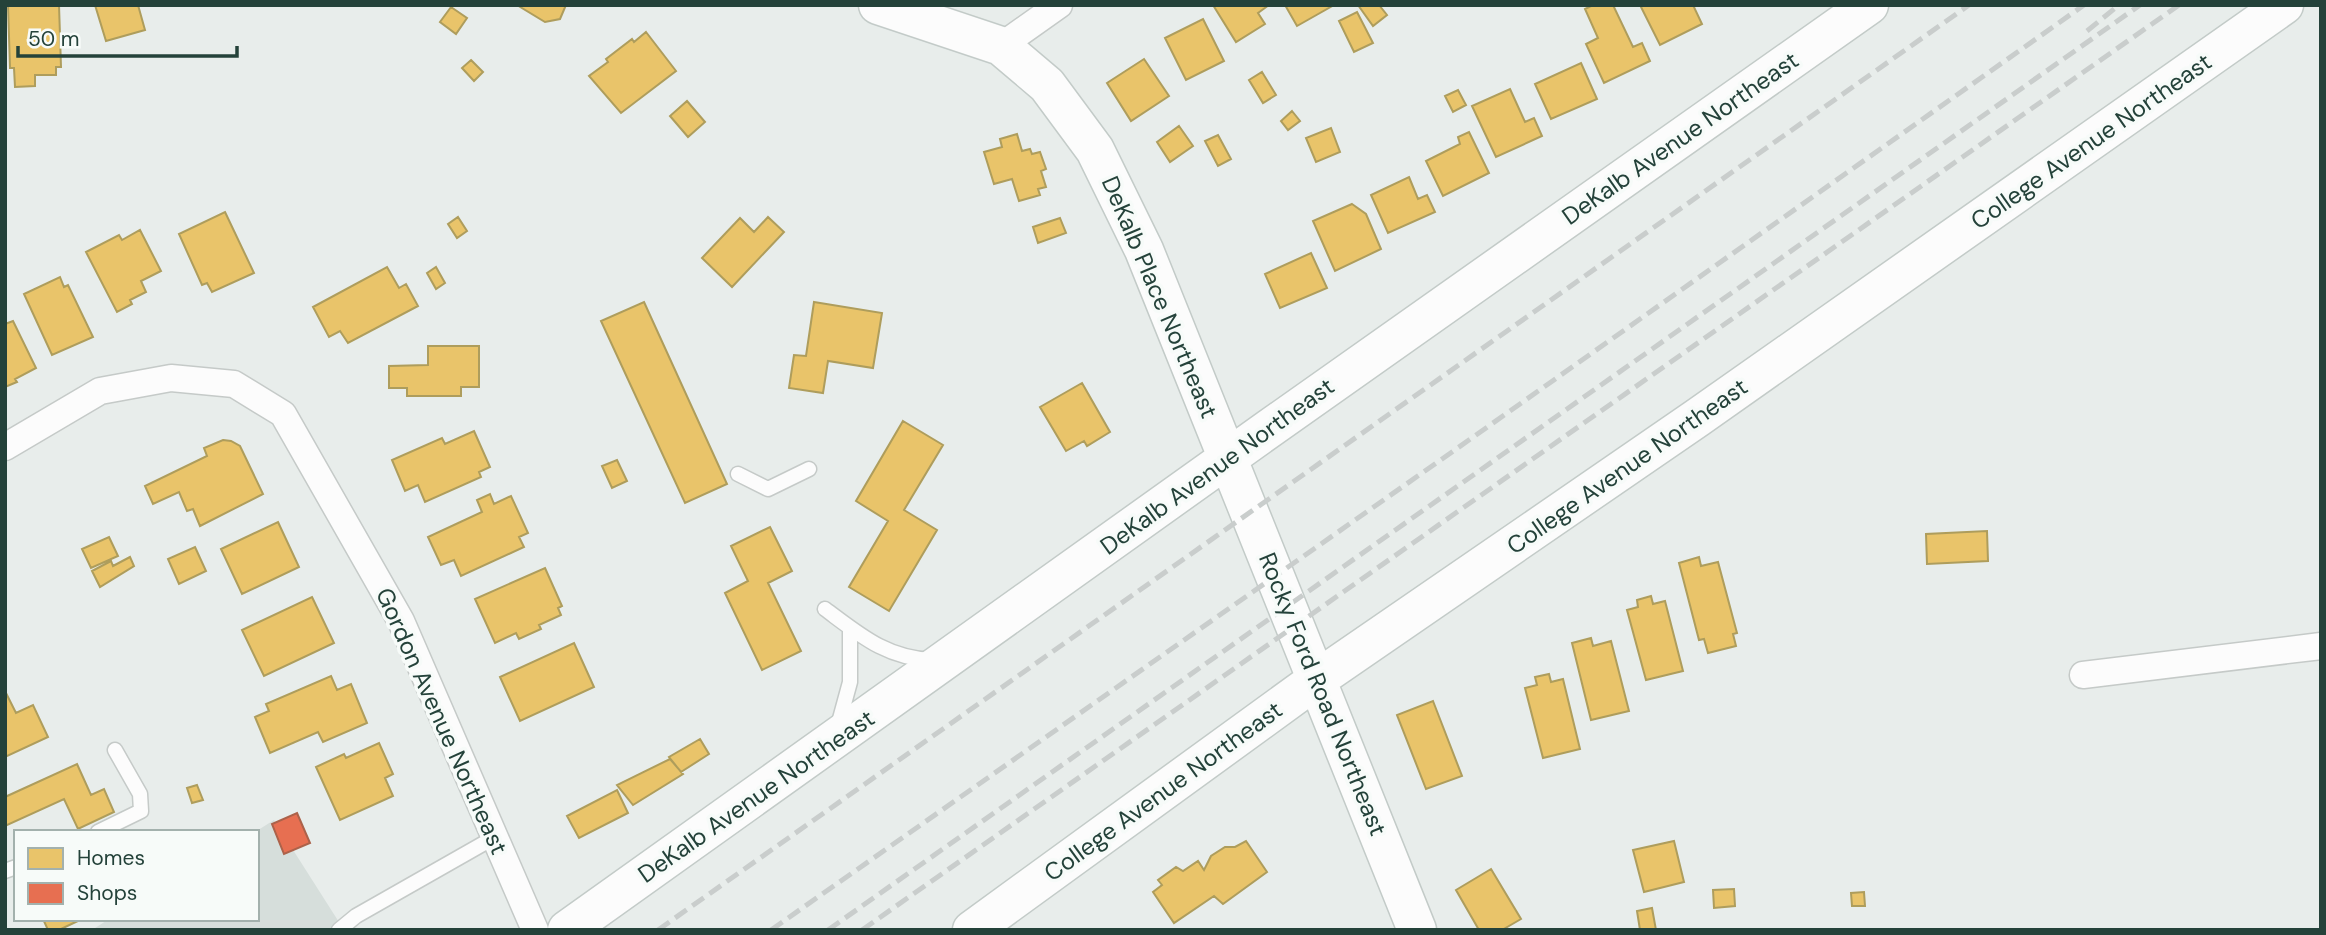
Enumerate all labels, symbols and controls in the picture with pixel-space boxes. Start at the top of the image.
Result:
scale bar [18,14,236,58]
text: 50 m [28,25,79,53]
street label: DeKalb Avenue Northeast [1556,44,1804,232]
street label: College Avenue Northeast [1965,46,2217,236]
street label: DeKalb Place Northeast [1095,171,1225,423]
street label: DeKalb Avenue Northeast [1094,371,1340,561]
street label: College Avenue Northeast [1501,371,1753,561]
street label: Rocky Ford Road Northeast [1252,548,1394,840]
street label: Gordon Avenue Northeast [369,583,515,859]
street label: College Avenue Northeast [1038,694,1288,888]
street label: DeKalb Avenue Northeast [632,702,880,890]
legend [14,830,259,921]
text: Homes [77,844,145,872]
text: Shops [77,879,137,907]

